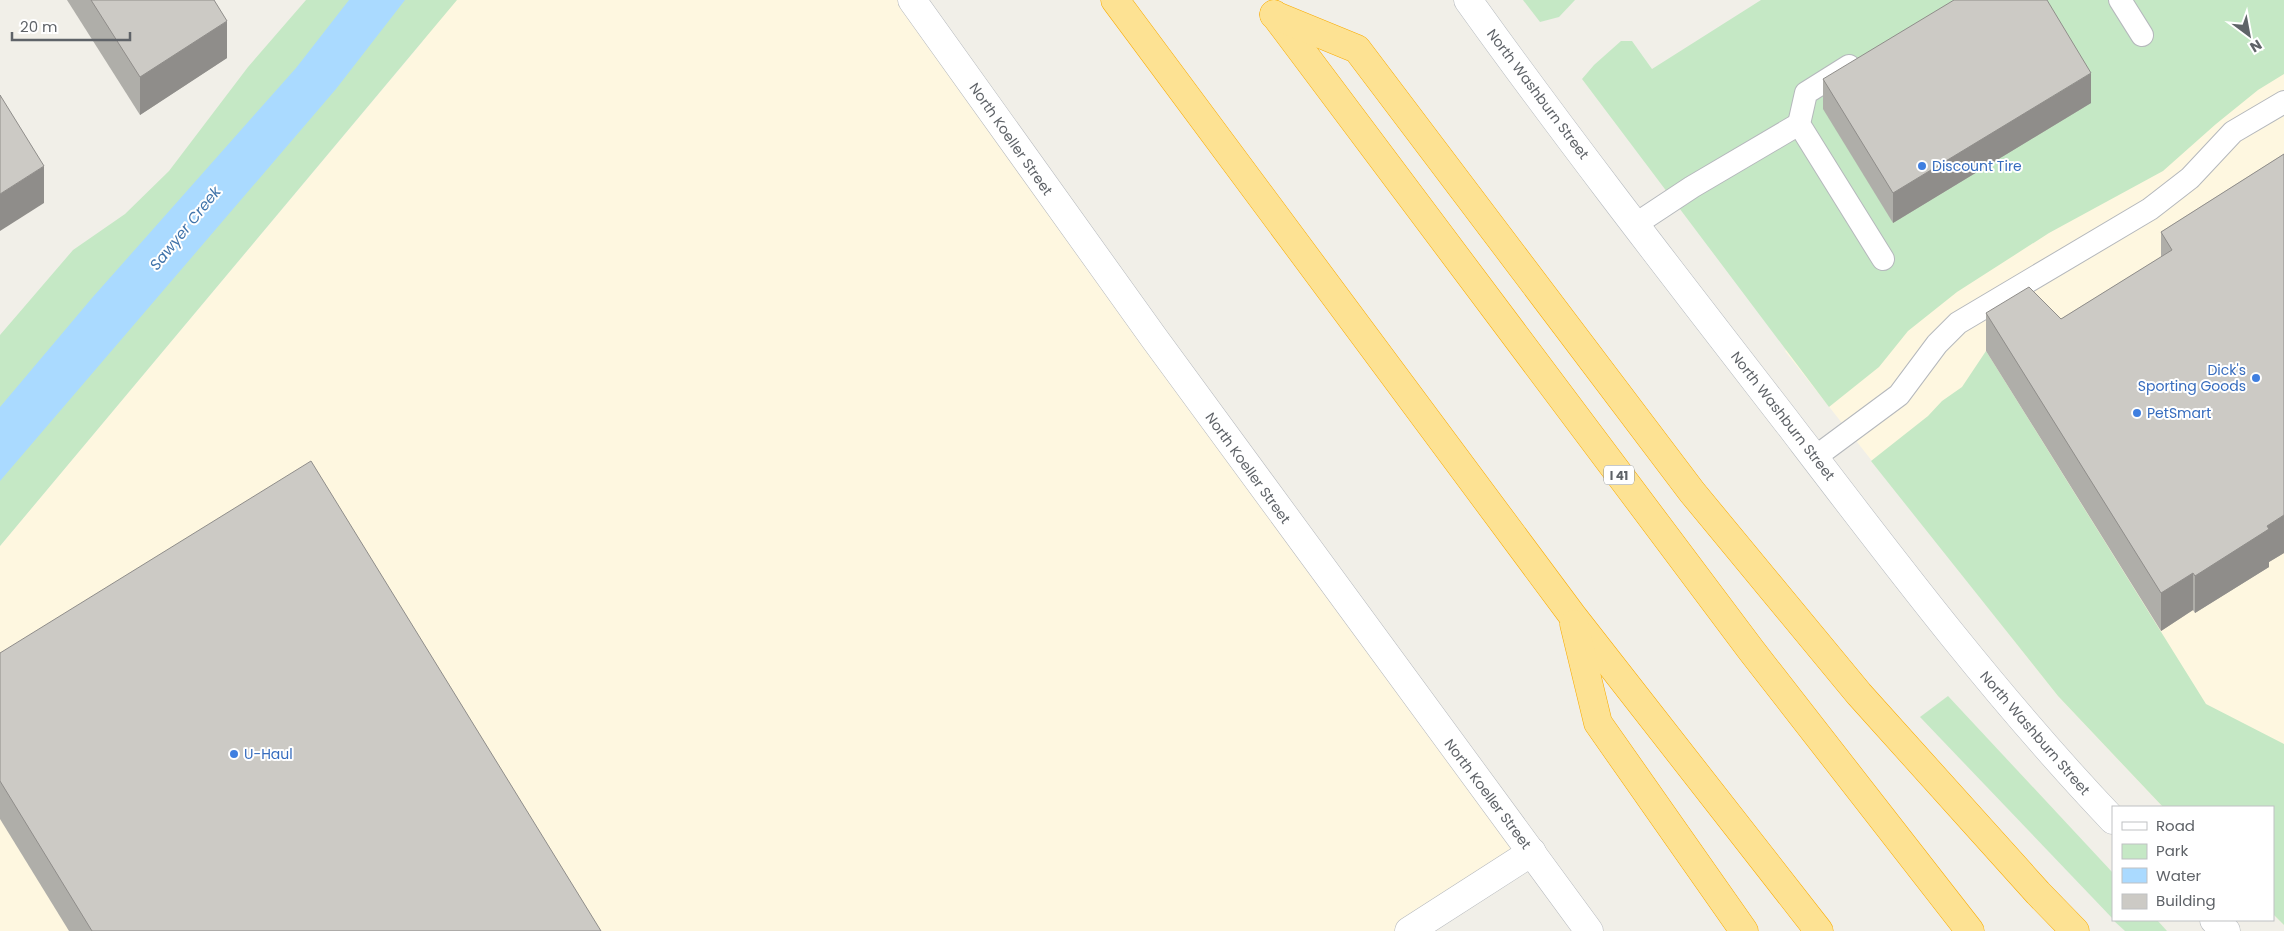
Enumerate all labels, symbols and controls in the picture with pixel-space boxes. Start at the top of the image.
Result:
scale bar [12,10,130,42]
north arrow [2224,10,2274,60]
text: 20 m [20,16,58,37]
street label: North Washburn Street [1482,25,1594,163]
text: N [2246,35,2266,57]
street label: North Koeller Street [965,79,1057,199]
place label: Discount Tire [1932,156,2022,176]
marker: Discount Tire [1916,160,1928,172]
water label: Sawyer Creek [145,181,226,274]
street label: North Washburn Street [1726,347,1840,485]
place label: Dick's Sporting Goods [2138,360,2246,396]
marker: Dick's Sporting Goods [2250,372,2262,384]
place label: PetSmart [2147,403,2211,423]
marker: PetSmart [2131,407,2143,419]
street label: North Koeller Street [1201,408,1295,528]
road number: I 41 [1604,466,1634,484]
street label: North Washburn Street [1975,667,2095,799]
street label: North Koeller Street [1440,735,1536,853]
place label: U-Haul [244,744,293,764]
marker: U-Haul [228,748,240,760]
legend [2112,806,2274,921]
text: Road [2156,815,2195,836]
text: Park [2156,840,2188,861]
text: Water [2156,865,2202,886]
text: Building [2156,890,2216,911]

